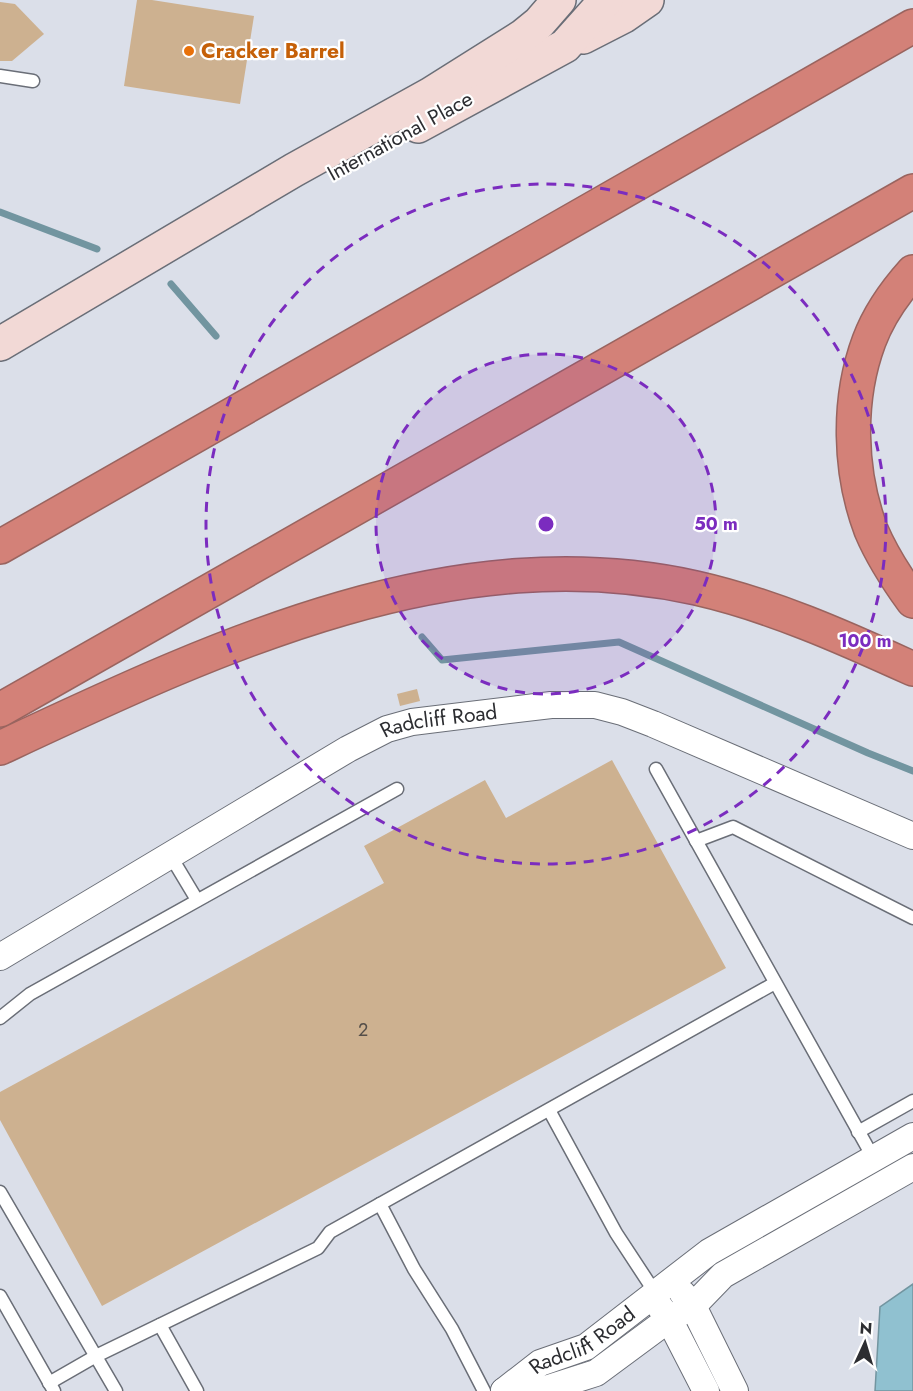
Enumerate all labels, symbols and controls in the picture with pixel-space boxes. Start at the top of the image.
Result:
place label: Cracker Barrel [201,36,345,66]
marker: Cracker Barrel [182,44,196,58]
street label: International Place [322,84,478,188]
text: 50 m [694,511,738,537]
centre of rings [536,514,556,534]
text: 100 m [838,628,892,654]
street label: Radcliff Road [375,697,499,745]
house number: 2 [358,1017,368,1043]
street label: Radcliff Road [522,1299,642,1381]
north arrow [835,1313,895,1373]
text: N [859,1317,873,1340]

